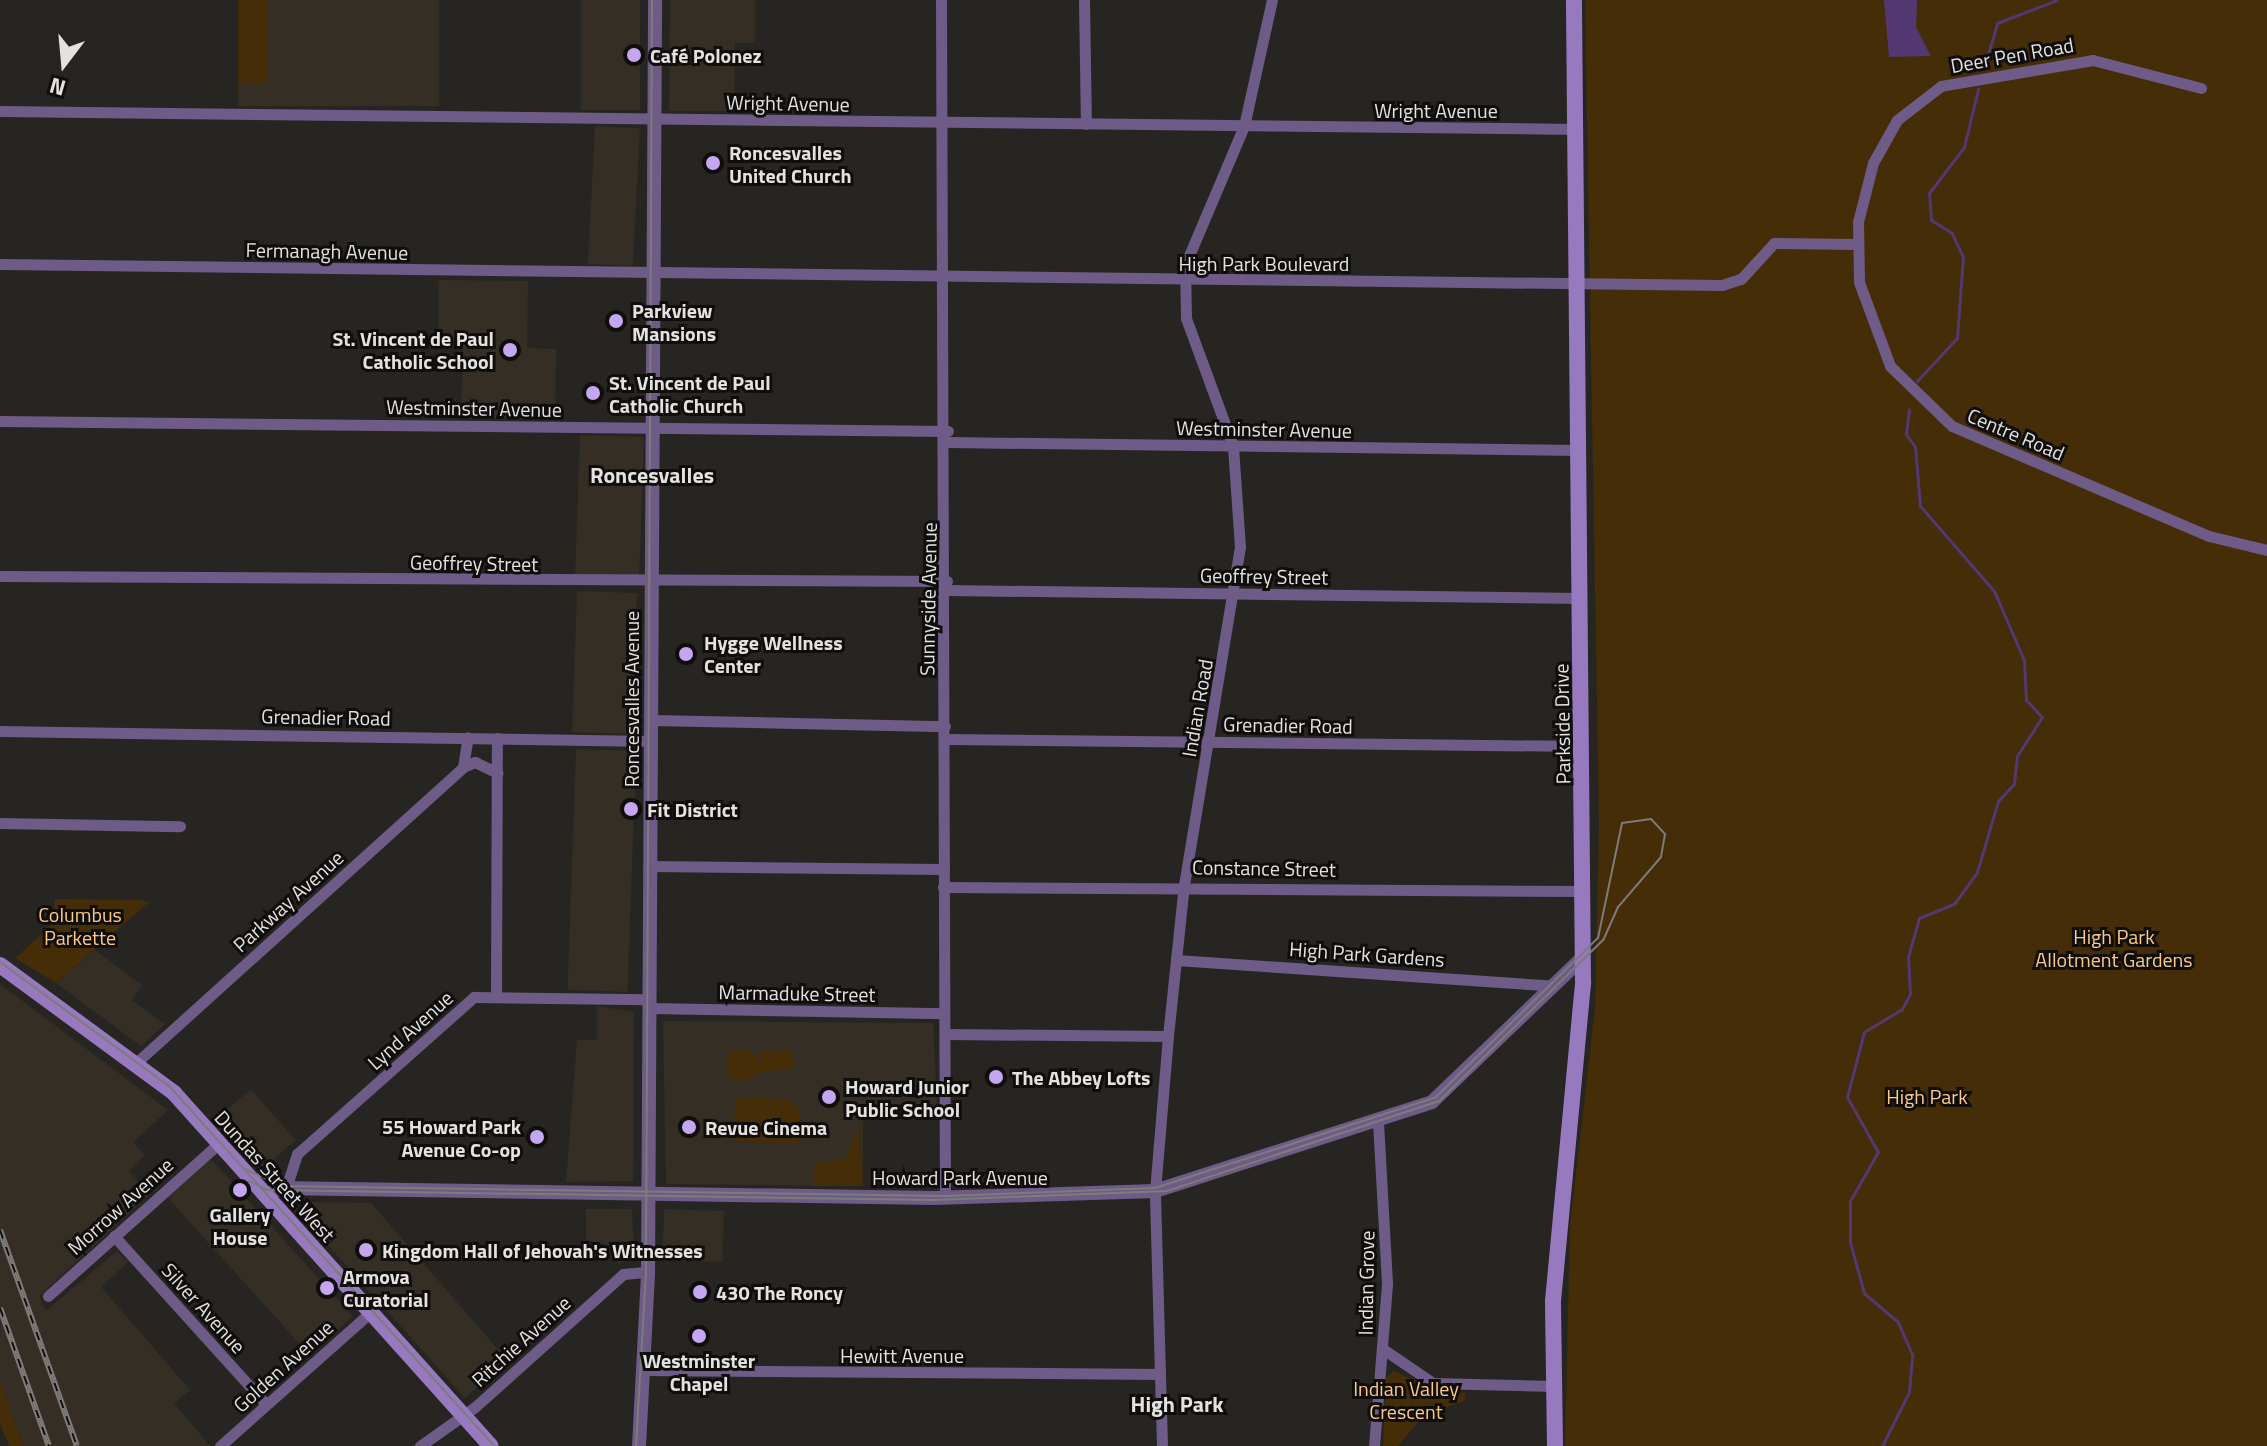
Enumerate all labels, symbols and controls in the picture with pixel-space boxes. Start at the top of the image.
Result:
north arrow [24,24,104,104]
street label: Deer Pen Road [1948,32,2076,78]
place label: Café Polonez [650,43,762,67]
marker: Café Polonez [625,46,643,64]
text: N [45,69,69,106]
street label: Wright Avenue [726,90,850,116]
street label: Wright Avenue [1374,98,1498,122]
place label: Roncesvalles United Church [729,140,851,187]
marker: Roncesvalles United Church [704,154,722,172]
street label: Fermanagh Avenue [245,238,409,264]
street label: High Park Boulevard [1179,251,1349,275]
place label: Parkview Mansions [632,298,716,345]
marker: Parkview Mansions [607,312,625,330]
place label: St. Vincent de Paul Catholic School [332,326,494,373]
marker: St. Vincent de Paul Catholic School [501,341,519,359]
place label: St. Vincent de Paul Catholic Church [609,370,771,417]
marker: St. Vincent de Paul Catholic Church [584,384,602,402]
street label: Westminster Avenue [386,394,562,422]
street label: Centre Road [1964,403,2068,465]
street label: Westminster Avenue [1176,415,1352,443]
district label: Roncesvalles [590,463,714,489]
street label: Sunnyside Avenue [915,522,941,676]
street label: Geoffrey Street [410,550,538,576]
street label: Geoffrey Street [1200,563,1328,589]
street label: Roncesvalles Avenue [619,611,643,787]
place label: Hygge Wellness Center [704,630,843,677]
marker: Hygge Wellness Center [675,643,697,665]
street label: Indian Road [1177,657,1217,759]
street label: Parkside Drive [1549,663,1575,785]
street label: Grenadier Road [261,704,391,730]
street label: Grenadier Road [1223,712,1353,738]
place label: Fit District [647,797,738,821]
marker: Fit District [622,800,640,818]
street label: Parkway Avenue [228,845,348,957]
street label: Constance Street [1192,855,1336,881]
park label: Columbus Parkette [38,903,122,950]
park label: High Park Allotment Gardens [2035,925,2193,972]
street label: High Park Gardens [1289,937,1445,971]
street label: Marmaduke Street [718,980,876,1006]
street label: Lynd Avenue [362,985,458,1075]
place label: The Abbey Lofts [1012,1065,1150,1089]
marker: The Abbey Lofts [987,1068,1005,1086]
place label: Howard Junior Public School [845,1074,969,1121]
park label: High Park [1886,1084,1968,1108]
marker: Howard Junior Public School [820,1088,838,1106]
street label: Dundas Street West [210,1105,340,1247]
place label: 55 Howard Park Avenue Co-op [382,1114,521,1161]
place label: Revue Cinema [705,1115,827,1139]
marker: Revue Cinema [680,1118,698,1136]
marker: 55 Howard Park Avenue Co-op [528,1128,546,1146]
street label: Morrow Avenue [62,1152,178,1260]
street label: Howard Park Avenue [872,1165,1048,1189]
marker: Gallery House [231,1181,249,1199]
place label: Gallery House [210,1202,270,1249]
street label: Indian Grove [1353,1230,1379,1336]
place label: Kingdom Hall of Jehovah's Witnesses [382,1238,703,1262]
marker: Kingdom Hall of Jehovah's Witnesses [357,1241,375,1259]
street label: Silver Avenue [157,1258,251,1358]
place label: Armova Curatorial [343,1264,429,1311]
marker: Armova Curatorial [318,1279,336,1297]
place label: 430 The Roncy [716,1280,843,1304]
marker: 430 The Roncy [691,1283,709,1301]
street label: Ritchie Avenue [467,1290,575,1392]
street label: Golden Avenue [228,1315,338,1417]
marker: Westminster Chapel [690,1327,708,1345]
street label: Hewitt Avenue [840,1343,964,1367]
place label: Westminster Chapel [643,1348,755,1395]
park label: Indian Valley Crescent [1353,1377,1459,1424]
district label: High Park [1131,1392,1223,1418]

